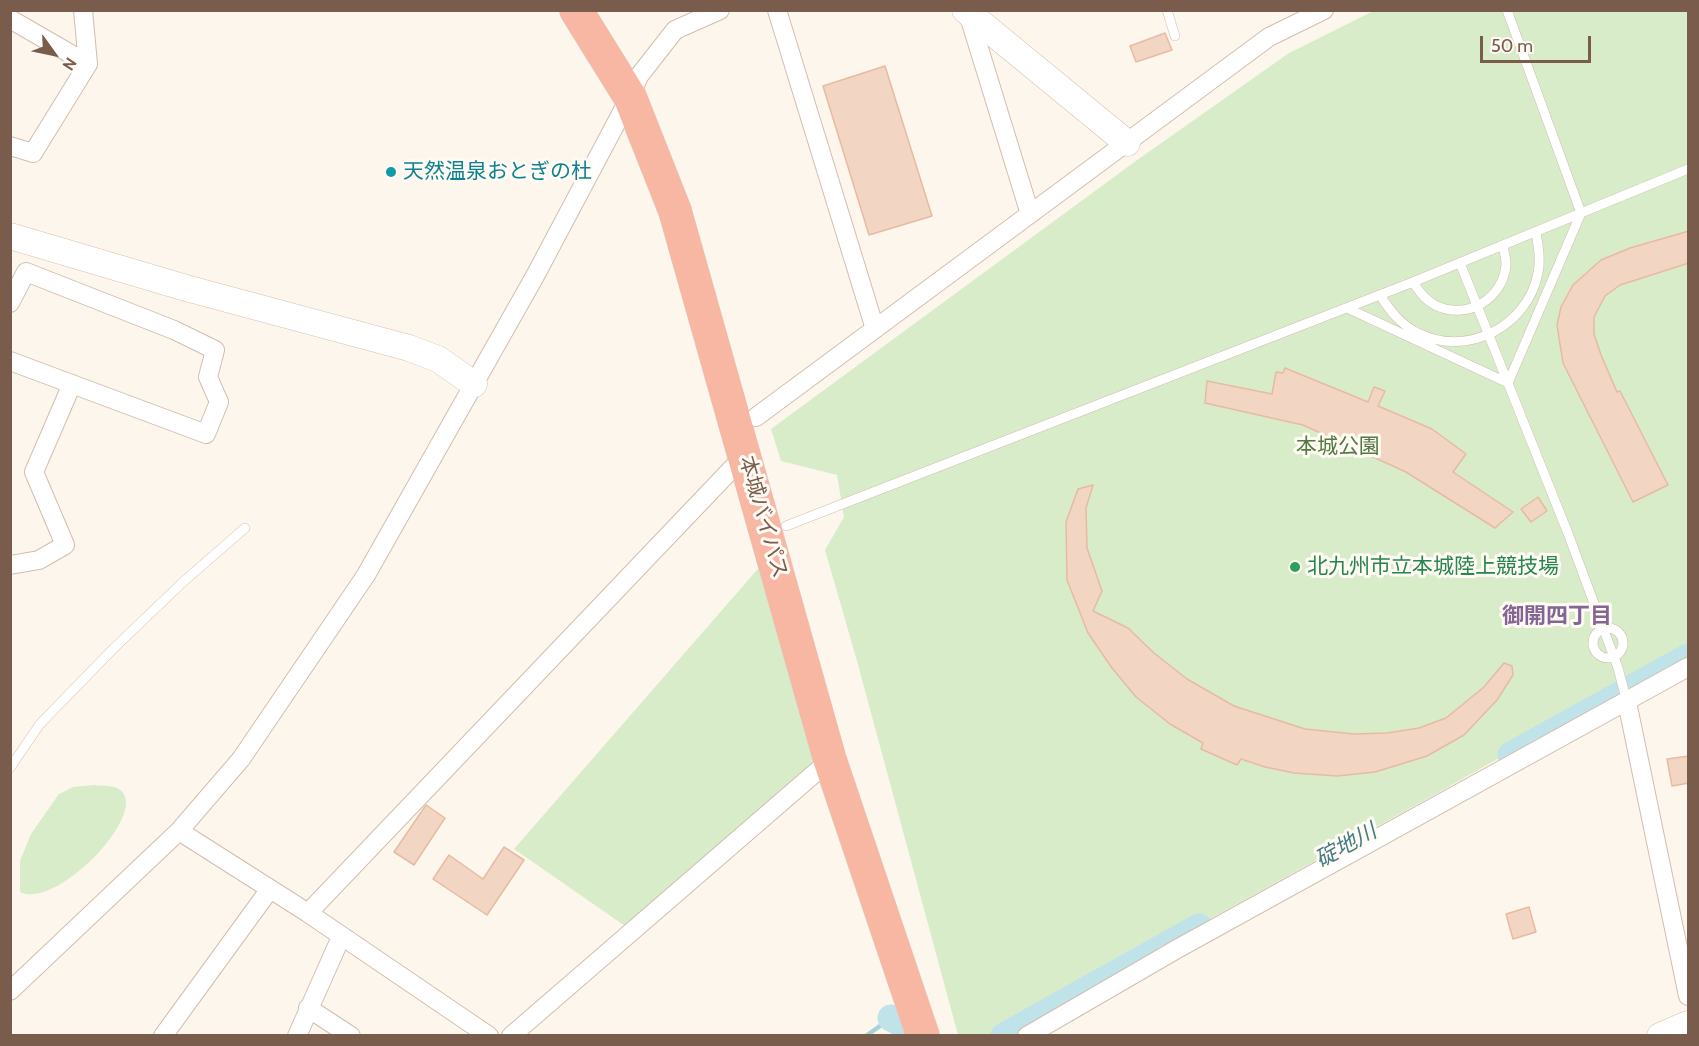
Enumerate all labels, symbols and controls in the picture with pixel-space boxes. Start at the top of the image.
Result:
north arrow [24,24,84,84]
scale bar [1483,24,1594,62]
text: 50 m [1491,35,1533,57]
text: N [58,54,81,74]
place label: 天然温泉おとぎの杜 [403,159,592,185]
marker: 天然温泉おとぎの杜 [384,165,398,179]
park label: 本城公園 [1296,434,1380,460]
street label: 本城バイパス [734,453,792,581]
place label: 北九州市立本城陸上競技場 [1307,554,1559,580]
marker: 北九州市立本城陸上競技場 [1288,560,1302,574]
district label: 御開四丁目 [1502,604,1612,630]
water label: 碇地川 [1311,818,1381,874]

